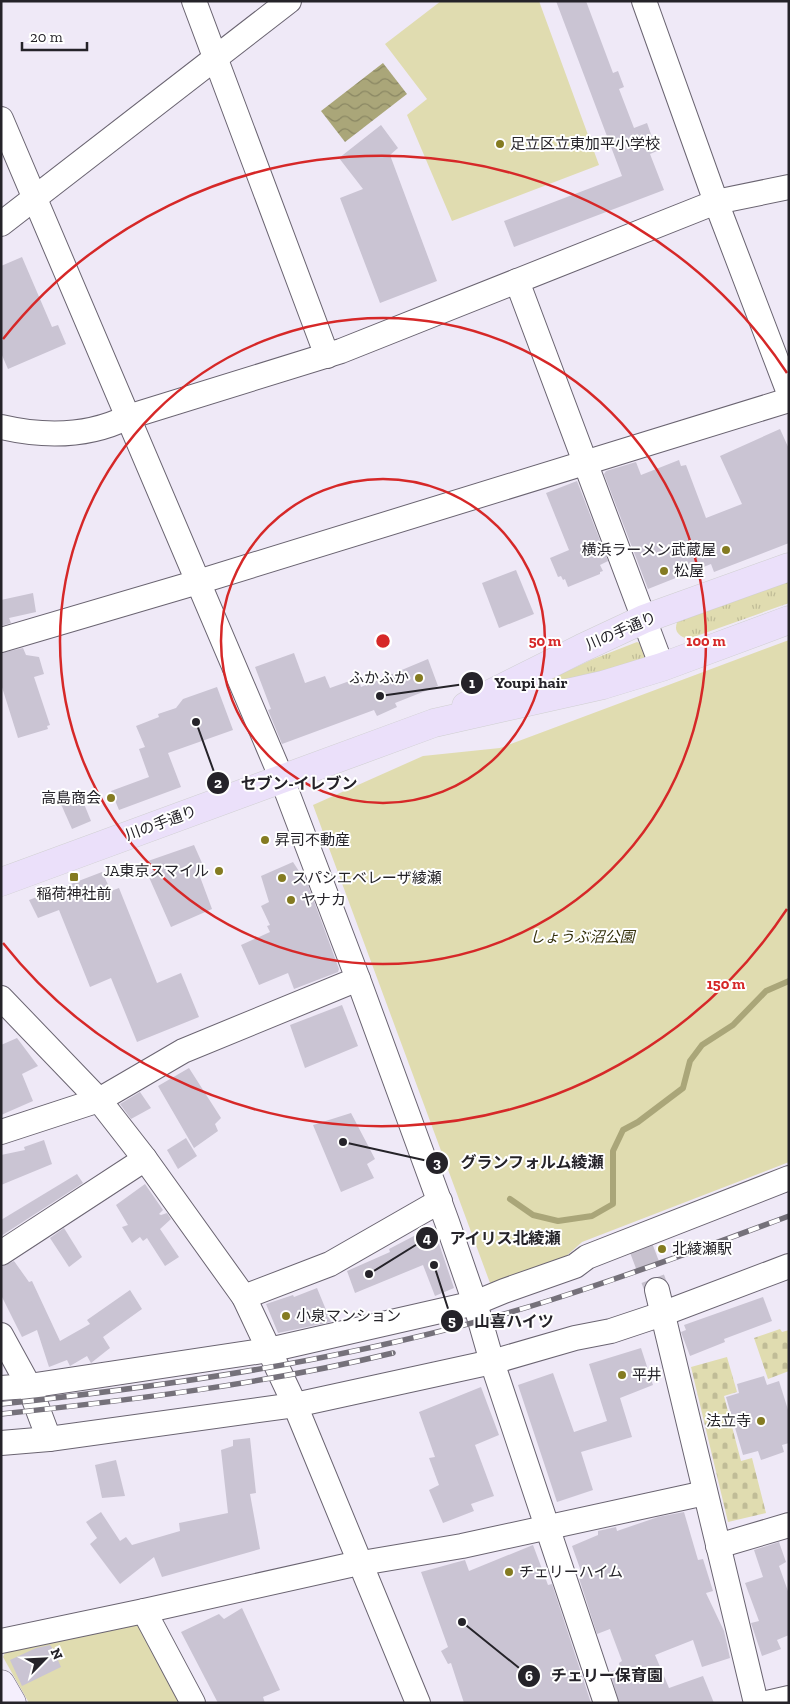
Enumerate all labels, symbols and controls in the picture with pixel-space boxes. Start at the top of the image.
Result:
scale bar [22,20,88,52]
text: 20 m [30,28,63,46]
place label: 足立区立東加平小学校 [510,135,660,153]
marker: 足立区立東加平小学校 [494,138,506,150]
place label: 横浜ラーメン武蔵屋 [582,541,716,559]
marker: 横浜ラーメン武蔵屋 [720,544,732,556]
place label: 松屋 [674,562,704,580]
marker: 松屋 [658,565,670,577]
street label: 川の手通り [583,608,659,654]
centre of rings [374,632,392,650]
text: 50 m [529,632,561,650]
text: 100 m [686,632,726,650]
callout: Youpi hair [460,667,578,698]
place label: ふかふか [349,669,409,687]
marker: ふかふか [413,672,425,684]
text: Youpi hair [494,673,568,692]
text: 1 [469,674,475,692]
callout: セブン-イレブン [205,768,367,799]
text: 2 [214,774,222,792]
text: セブン-イレブン [240,774,358,793]
place label: 高島商会 [41,789,101,807]
marker: 高島商会 [105,792,117,804]
street label: 川の手通り [123,802,199,844]
place label: 昇司不動産 [275,831,350,849]
marker: 昇司不動産 [259,834,271,846]
place label: JA東京スマイル [103,862,209,880]
marker: JA東京スマイル [213,865,225,877]
place label: スパシエベレーザ綾瀬 [292,869,442,887]
marker: 稲荷神社前 [68,871,80,883]
marker: スパシエベレーザ綾瀬 [276,872,288,884]
place label: 稲荷神社前 [36,885,112,903]
place label: ヤナカ [301,891,346,909]
marker: ヤナカ [285,894,297,906]
park label: しょうぶ沼公園 [529,928,636,946]
text: 150 m [707,975,745,993]
callout: グランフォルム綾瀬 [425,1147,614,1178]
text: グランフォルム綾瀬 [460,1153,604,1172]
text: 3 [433,1154,441,1172]
callout: アイリス北綾瀬 [414,1223,571,1254]
text: 4 [423,1229,432,1247]
text: アイリス北綾瀬 [449,1229,561,1248]
place label: 北綾瀬駅 [672,1240,732,1258]
marker: 北綾瀬駅 [656,1243,668,1255]
callout: 山喜ハイツ [439,1306,564,1337]
place label: 小泉マンション [296,1307,401,1325]
marker: 小泉マンション [280,1310,292,1322]
text: 5 [448,1312,456,1330]
text: 山喜ハイツ [474,1312,554,1331]
place label: 平井 [632,1366,662,1384]
marker: 平井 [616,1369,628,1381]
place label: 法立寺 [706,1412,751,1430]
marker: 法立寺 [755,1415,767,1427]
place label: チェリーハイム [519,1563,623,1581]
marker: チェリーハイム [503,1566,515,1578]
north arrow [20,1634,70,1684]
text: N [46,1646,66,1663]
callout: チェリー保育園 [516,1660,673,1691]
text: チェリー保育園 [551,1666,663,1685]
text: 6 [525,1667,533,1685]

